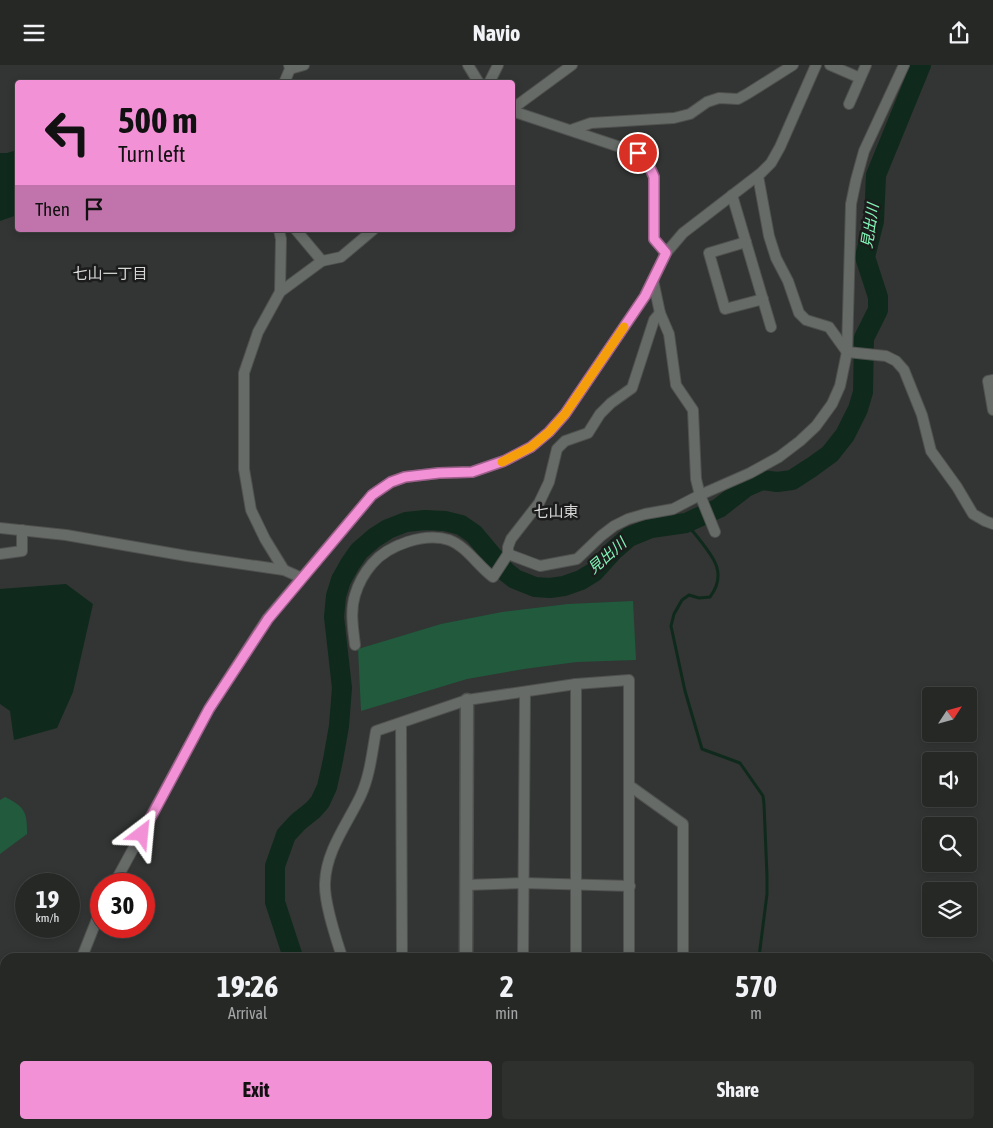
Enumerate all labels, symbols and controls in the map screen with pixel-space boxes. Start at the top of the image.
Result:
icon: menu [20,19,48,47]
icon: share [945,19,973,47]
text: Navio [473,20,520,46]
icon: left [35,100,100,165]
text: 500 m [118,100,197,140]
pin [617,132,659,174]
icon: arrive [624,139,652,167]
text: Turn left [118,141,185,167]
icon: arrive [80,195,108,223]
text: Then [35,198,70,220]
water label: 見出川 [858,200,882,249]
district label: 七山一丁目 [72,265,148,282]
district label: 七山東 [533,503,579,520]
water label: 見出川 [584,533,631,577]
north arrow [922,687,978,743]
map controls [922,687,977,937]
button: sound [922,752,977,807]
position arrow [115,807,167,859]
button: search [922,817,977,872]
speed limit sign: 30 [90,873,155,938]
button: layers [922,882,977,937]
text: 19 [36,885,59,913]
text: km/h [36,911,59,925]
text: 19:26 [217,969,278,1003]
text: 2 [500,969,514,1003]
text: 570 [735,969,777,1003]
text: Arrival [228,1004,267,1022]
text: min [495,1004,518,1022]
text: m [750,1004,762,1022]
button: Exit [20,1061,492,1119]
button: Share [502,1061,974,1119]

